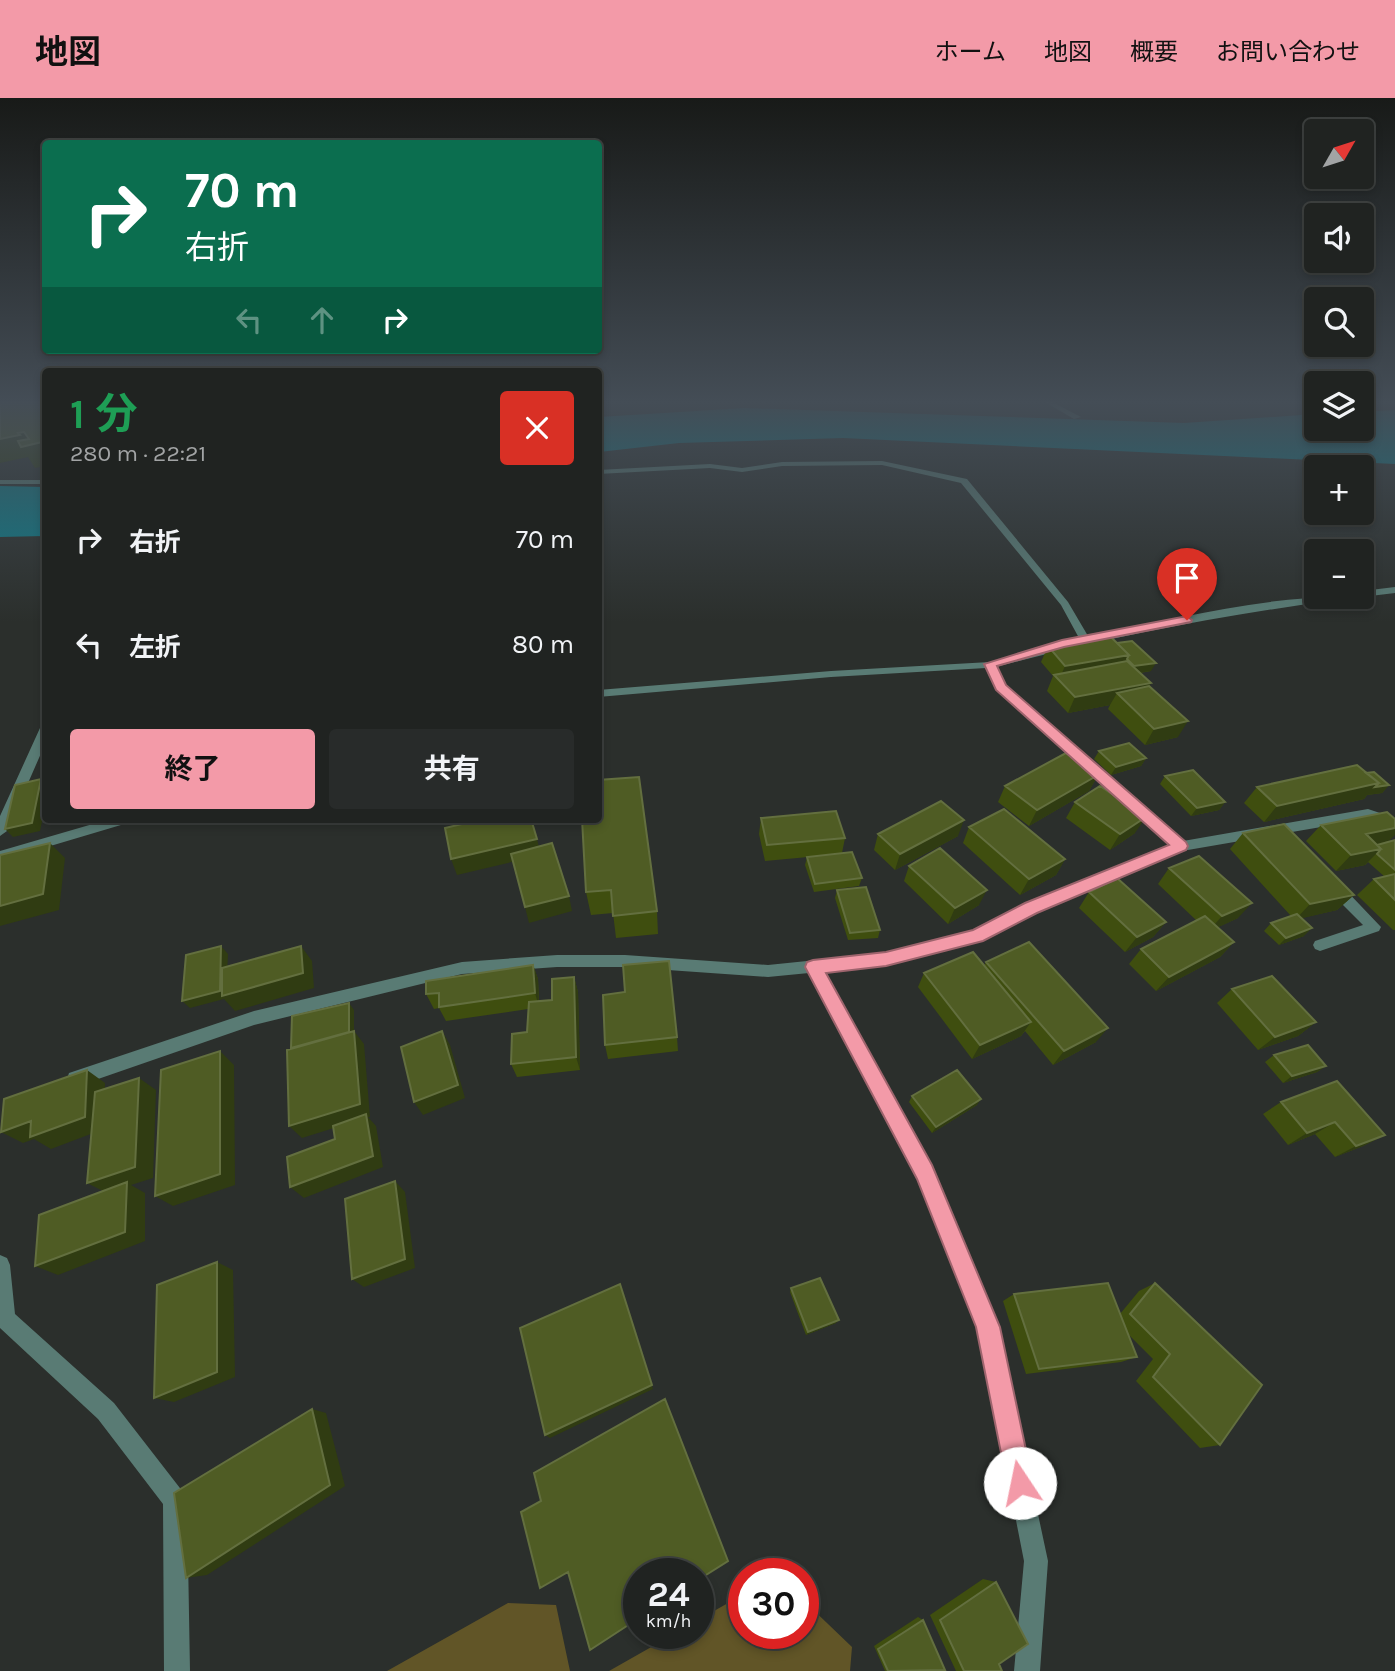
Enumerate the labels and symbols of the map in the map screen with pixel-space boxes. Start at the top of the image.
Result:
north arrow [1304,119,1374,189]
pin [1157,548,1217,620]
position arrow [983,1446,1057,1520]
speed limit sign: 30 [728,1558,819,1649]

